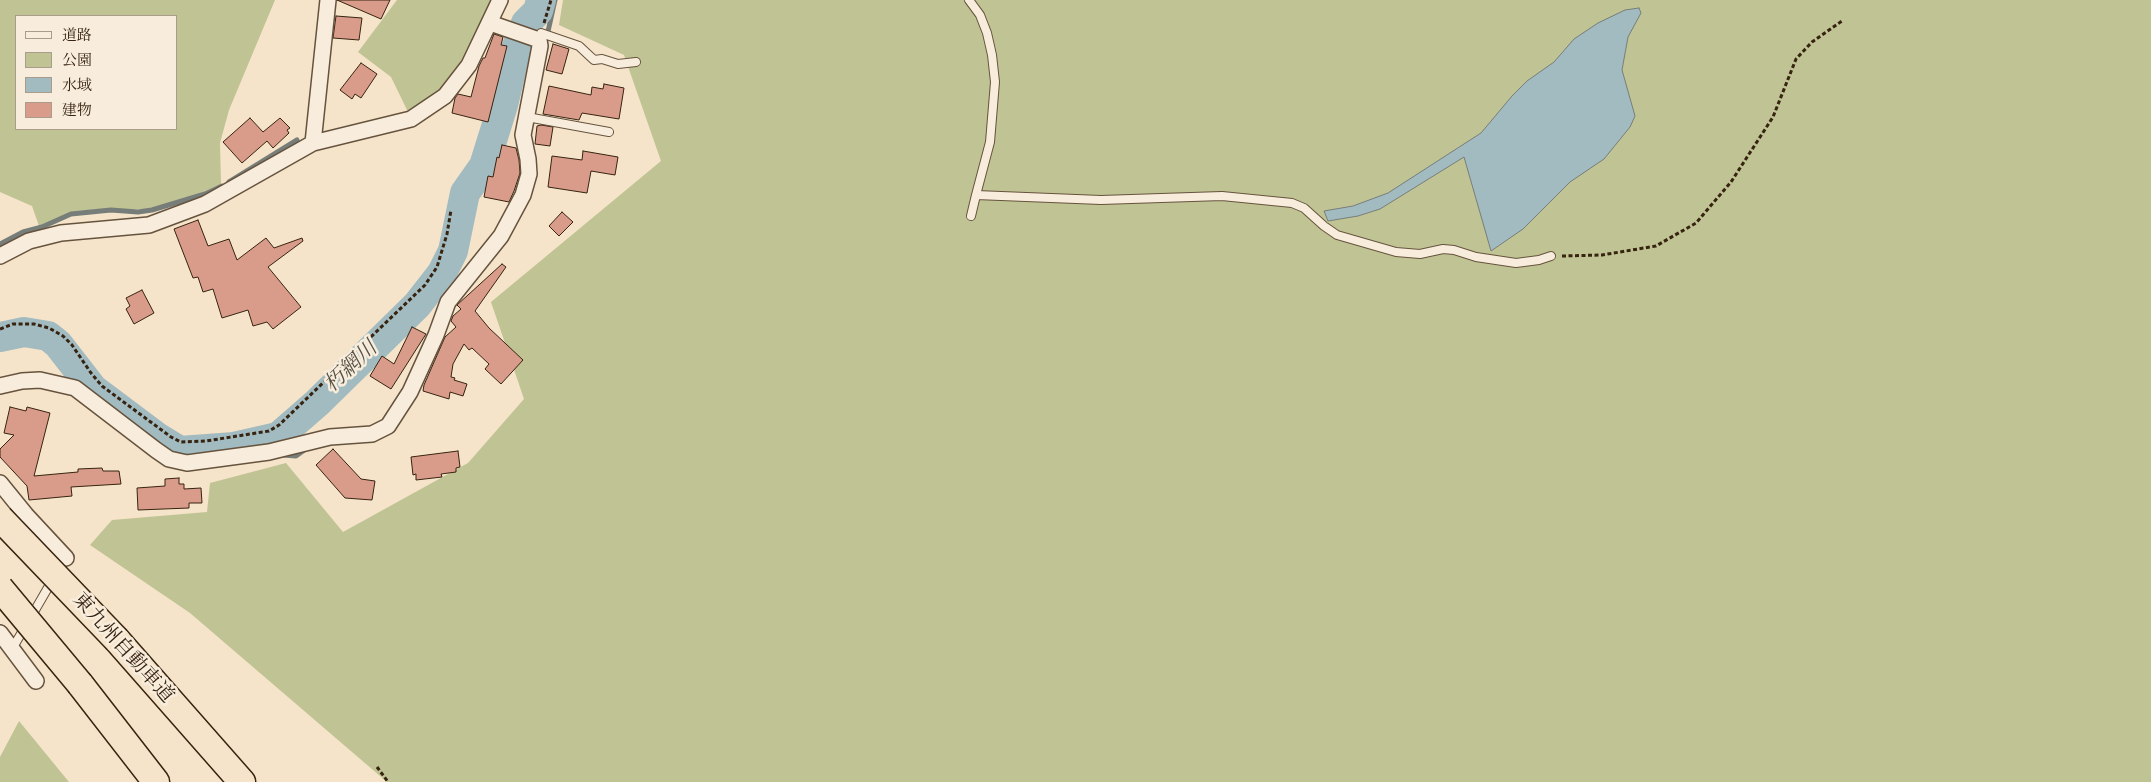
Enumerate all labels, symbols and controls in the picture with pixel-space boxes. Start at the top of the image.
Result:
legend [15,15,178,130]
text: 道路 [62,29,92,44]
text: 公園 [62,54,92,69]
text: 水域 [62,79,92,94]
text: 建物 [62,104,92,119]
water label: 朽網川 [319,336,383,398]
street label: 東九州自動車道 [67,588,179,708]

